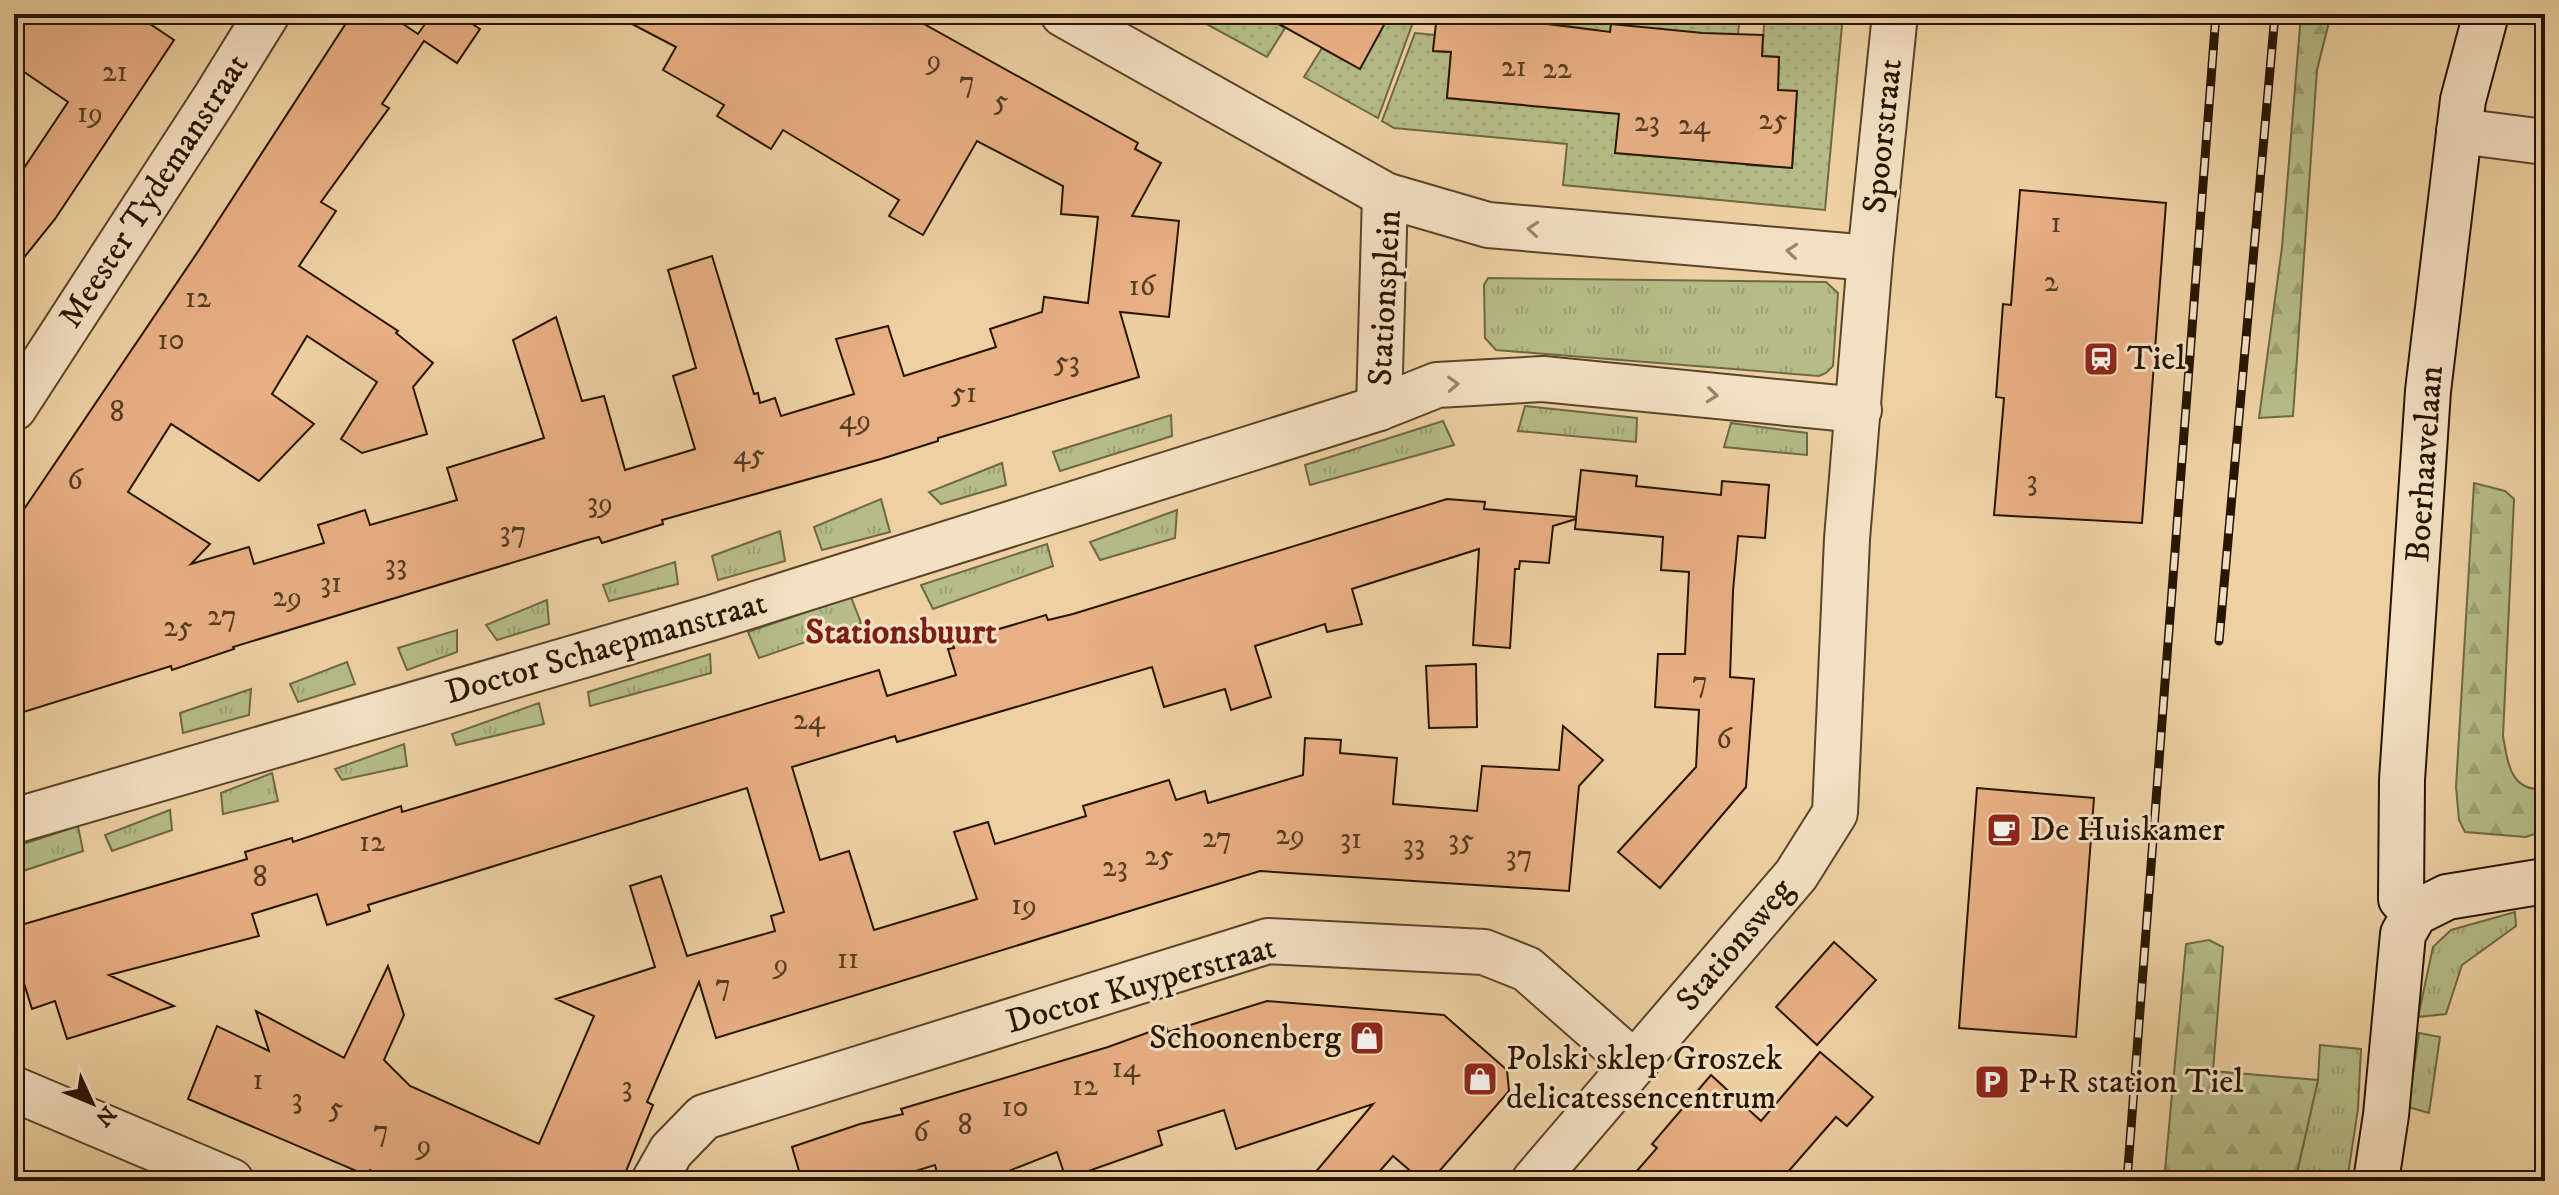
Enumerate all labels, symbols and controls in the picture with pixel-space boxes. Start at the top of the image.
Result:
house number: 9 [925,42,941,79]
street label: Meester Tydemanstraat [50,46,258,336]
house number: 21 [1501,49,1527,86]
house number: 22 [1542,51,1572,88]
house number: 21 [102,54,128,91]
street label: Spoorstraat [1854,57,1912,215]
house number: 7 [959,64,975,101]
house number: 5 [994,83,1009,120]
house number: 19 [77,95,103,132]
house number: 25 [1758,102,1788,139]
house number: 23 [1634,104,1660,141]
house number: 24 [1678,107,1711,144]
house number: 1 [2050,205,2062,242]
street label: Stationsplein [1359,209,1411,387]
one-way arrow [1526,220,1539,237]
one-way arrow [1785,243,1798,260]
house number: 2 [2044,264,2059,301]
house number: 16 [1129,268,1157,305]
house number: 12 [185,280,211,317]
house number: 10 [157,322,185,359]
place label: Tiel [2127,338,2186,380]
station icon: Tiel [2082,340,2120,378]
house number: 53 [1054,344,1080,381]
street label: Boerhaavelaan [2397,364,2453,564]
house number: 51 [951,375,977,412]
one-way arrow [1447,376,1460,393]
one-way arrow [1706,387,1719,404]
house number: 8 [109,394,125,431]
house number: 49 [839,402,871,439]
house number: 45 [733,437,765,474]
house number: 6 [67,462,84,499]
house number: 3 [2026,463,2038,500]
house number: 39 [587,485,613,522]
house number: 37 [500,514,527,551]
house number: 33 [385,547,407,584]
house number: 31 [320,565,342,602]
house number: 29 [272,579,302,616]
street label: Doctor Schaepmanstraat [441,582,771,714]
house number: 27 [207,598,237,635]
house number: 25 [163,609,193,646]
district label: Stationsbuurt [805,610,997,655]
house number: 7 [1692,664,1708,701]
house number: 24 [793,702,826,739]
house number: 6 [1716,721,1733,758]
place label: De Huiskamer [2030,809,2225,851]
cafe icon: De Huiskamer [1985,811,2023,849]
house number: 29 [1275,817,1305,854]
house number: 27 [1202,820,1232,857]
house number: 31 [1340,821,1362,858]
house number: 35 [1448,822,1474,859]
house number: 12 [359,824,385,861]
house number: 33 [1403,827,1425,864]
house number: 25 [1144,838,1174,875]
house number: 37 [1506,838,1533,875]
house number: 23 [1102,849,1128,886]
house number: 8 [252,859,268,896]
street label: Stationsweg [1667,870,1803,1020]
house number: 19 [1011,887,1037,924]
street label: Doctor Kuyperstraat [1001,926,1281,1044]
house number: 11 [837,941,859,978]
house number: 9 [772,946,788,983]
house number: 7 [715,967,731,1004]
place label: Schoonenberg [1149,1017,1341,1059]
shop icon: Schoonenberg [1348,1019,1386,1057]
place label: Polski sklep Groszek delicatessencentrum [1506,1038,1783,1119]
house number: 14 [1112,1050,1141,1087]
shop icon: Polski sklep Groszek delicatessencentrum [1461,1060,1499,1098]
place label: P+R station Tiel [2018,1061,2244,1103]
house number: 1 [252,1062,264,1099]
north arrow [52,1063,132,1143]
parking icon: P+R station Tiel [1973,1063,2011,1101]
house number: 12 [1072,1068,1098,1105]
house number: 3 [621,1069,633,1106]
house number: 3 [291,1081,303,1118]
house number: 10 [1001,1089,1029,1126]
house number: 5 [329,1090,344,1127]
text: N [89,1100,121,1132]
house number: 8 [957,1107,973,1144]
house number: 7 [373,1113,389,1150]
house number: 6 [913,1114,930,1151]
house number: 9 [415,1127,431,1164]

